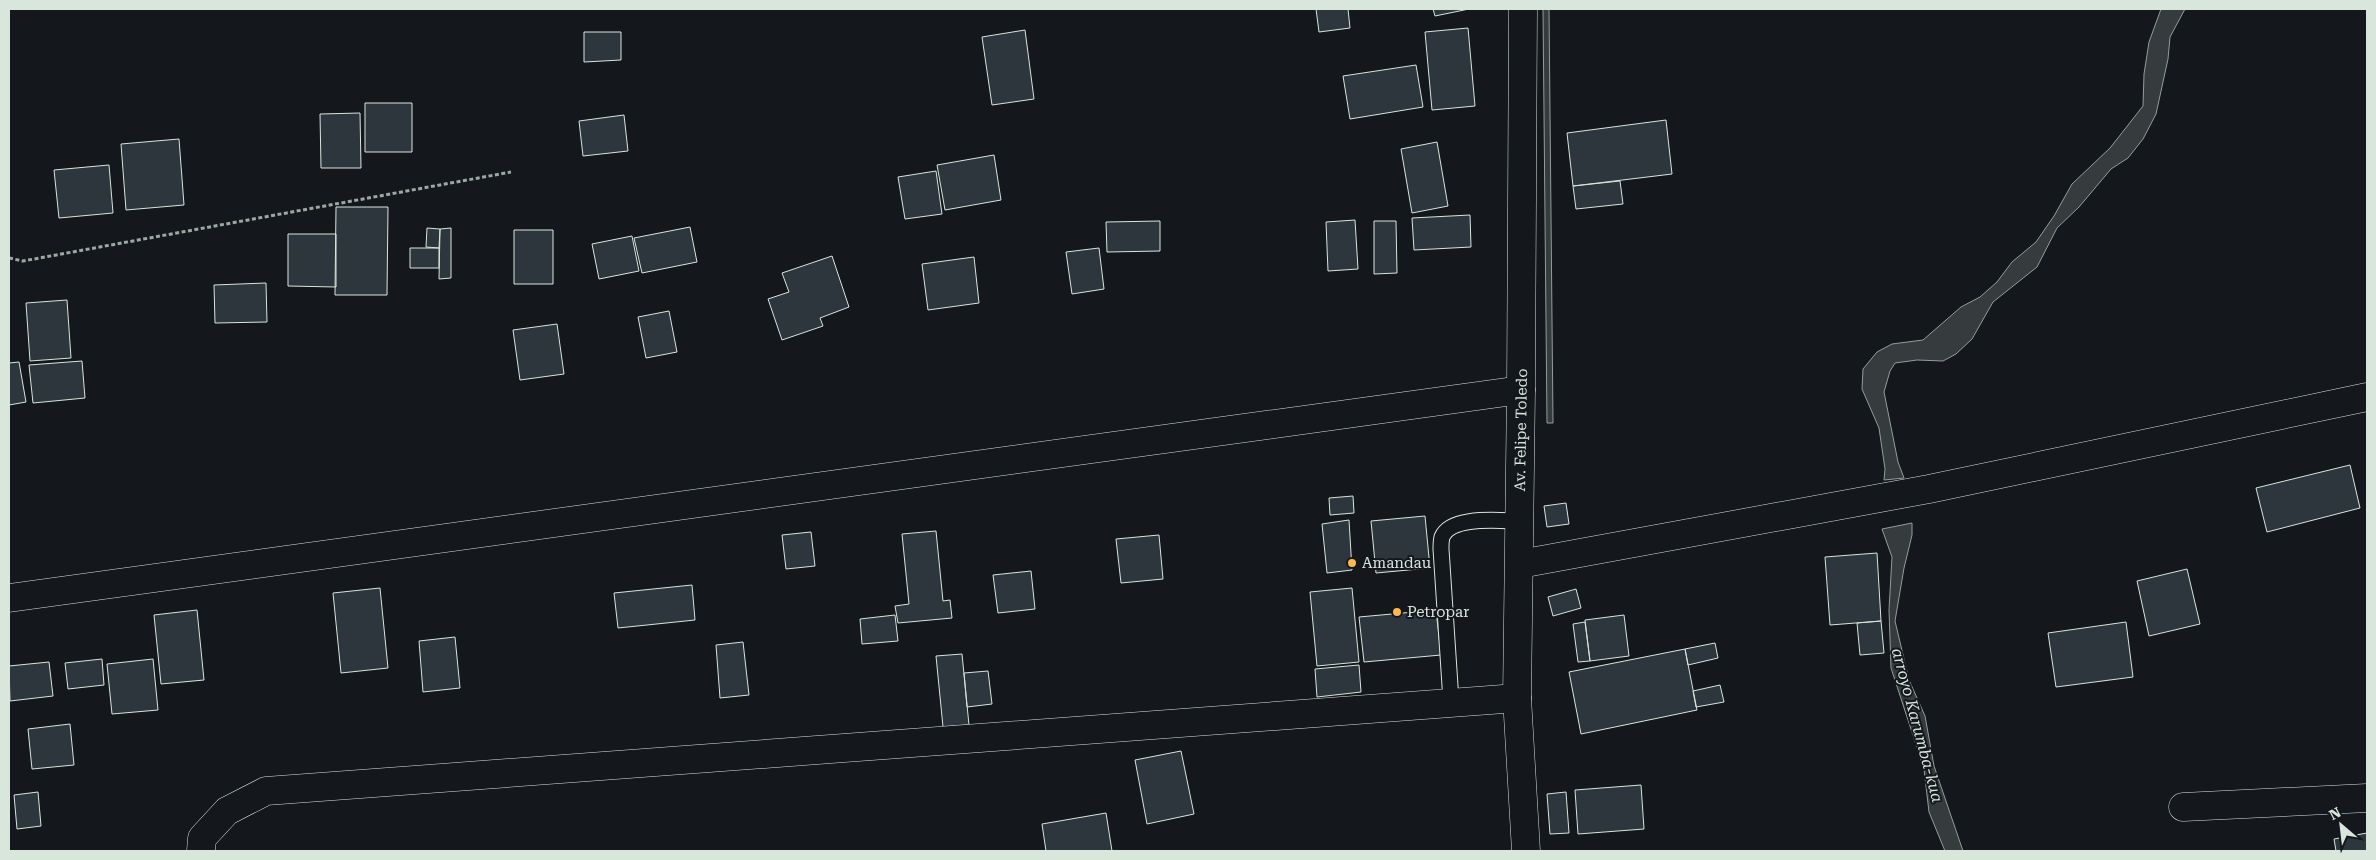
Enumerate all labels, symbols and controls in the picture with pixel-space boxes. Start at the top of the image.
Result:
street label: Av. Felipe Toledo [1511,368,1531,492]
place label: Amandau [1362,554,1432,572]
marker: Amandau [1346,557,1358,569]
place label: Petropar [1407,603,1469,621]
marker: Petropar [1391,606,1403,618]
water label: arroyo Karumba-kua [1888,646,1947,805]
north arrow [2316,800,2366,850]
text: N [2326,804,2344,823]

